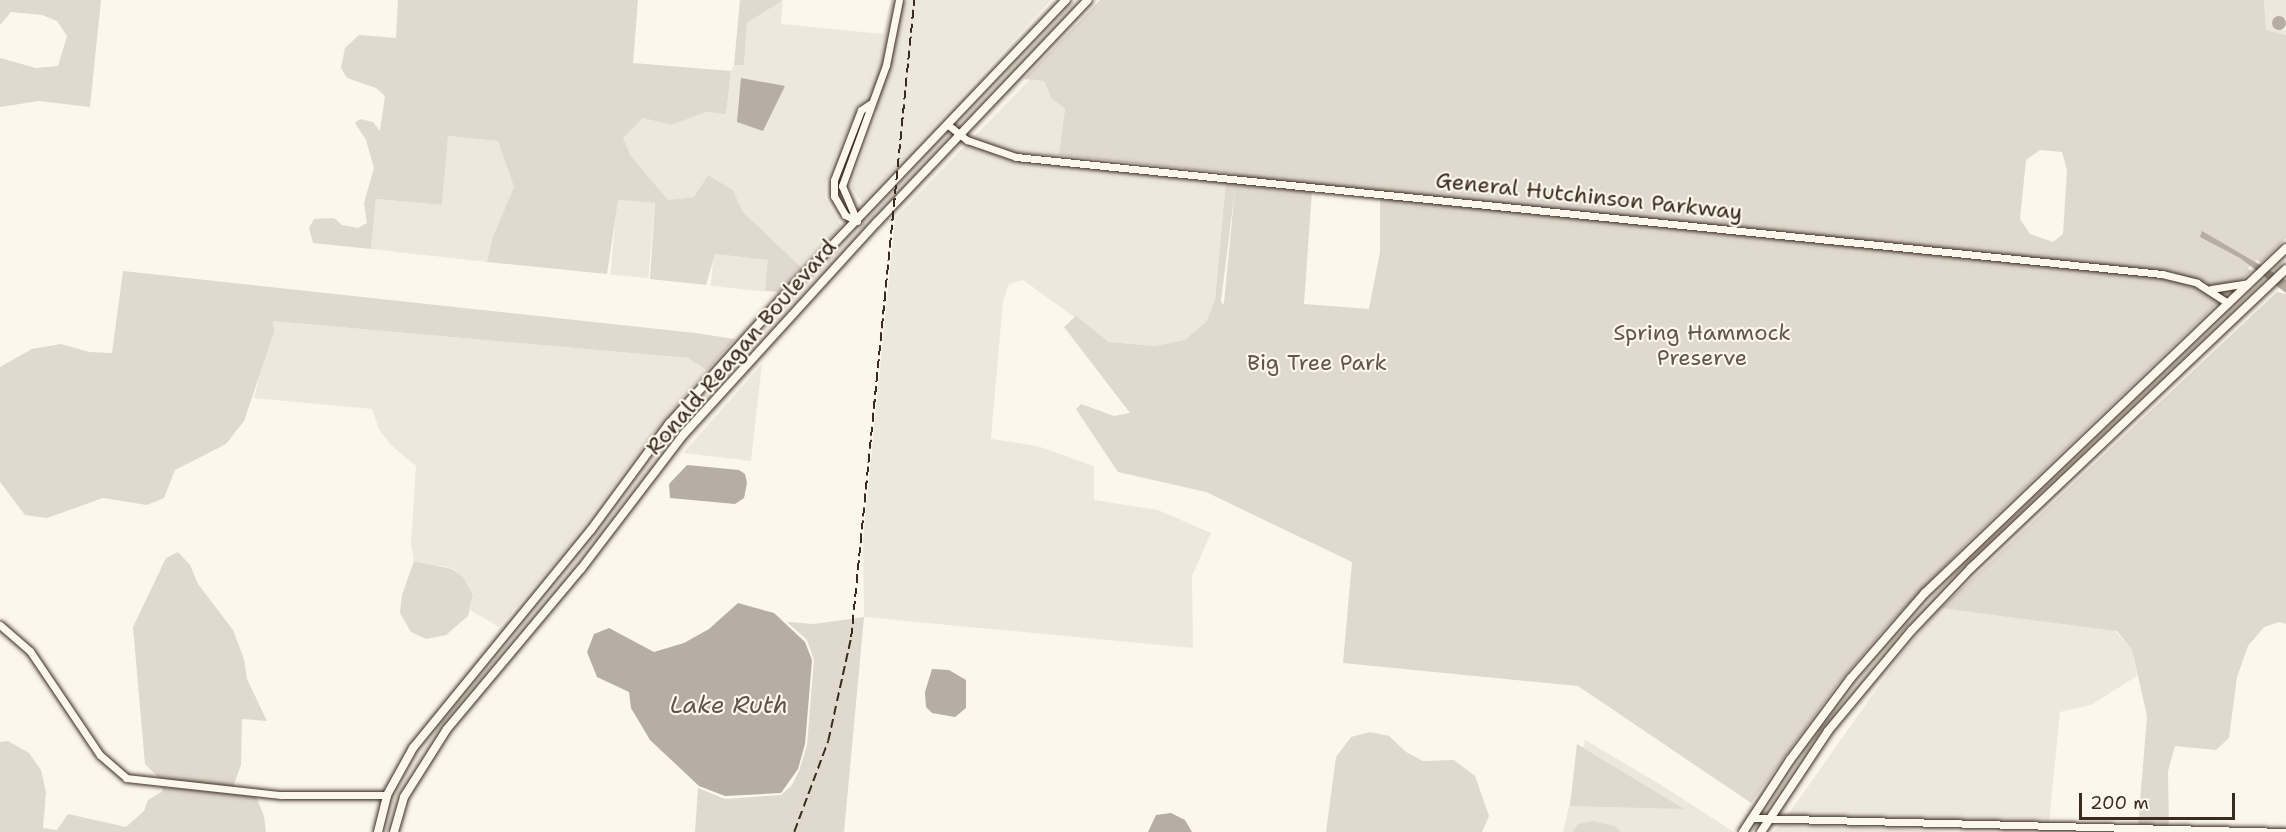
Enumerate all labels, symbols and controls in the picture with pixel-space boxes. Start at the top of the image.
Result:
street label: General Hutchinson Parkway [1434,167,1744,225]
street label: Ronald Reagan Boulevard [640,234,842,460]
park label: Spring Hammock Preserve [1613,319,1791,370]
park label: Big Tree Park [1247,350,1387,376]
water label: Lake Ruth [670,692,788,720]
scale bar [2082,781,2238,819]
text: 200 m [2090,791,2149,815]

